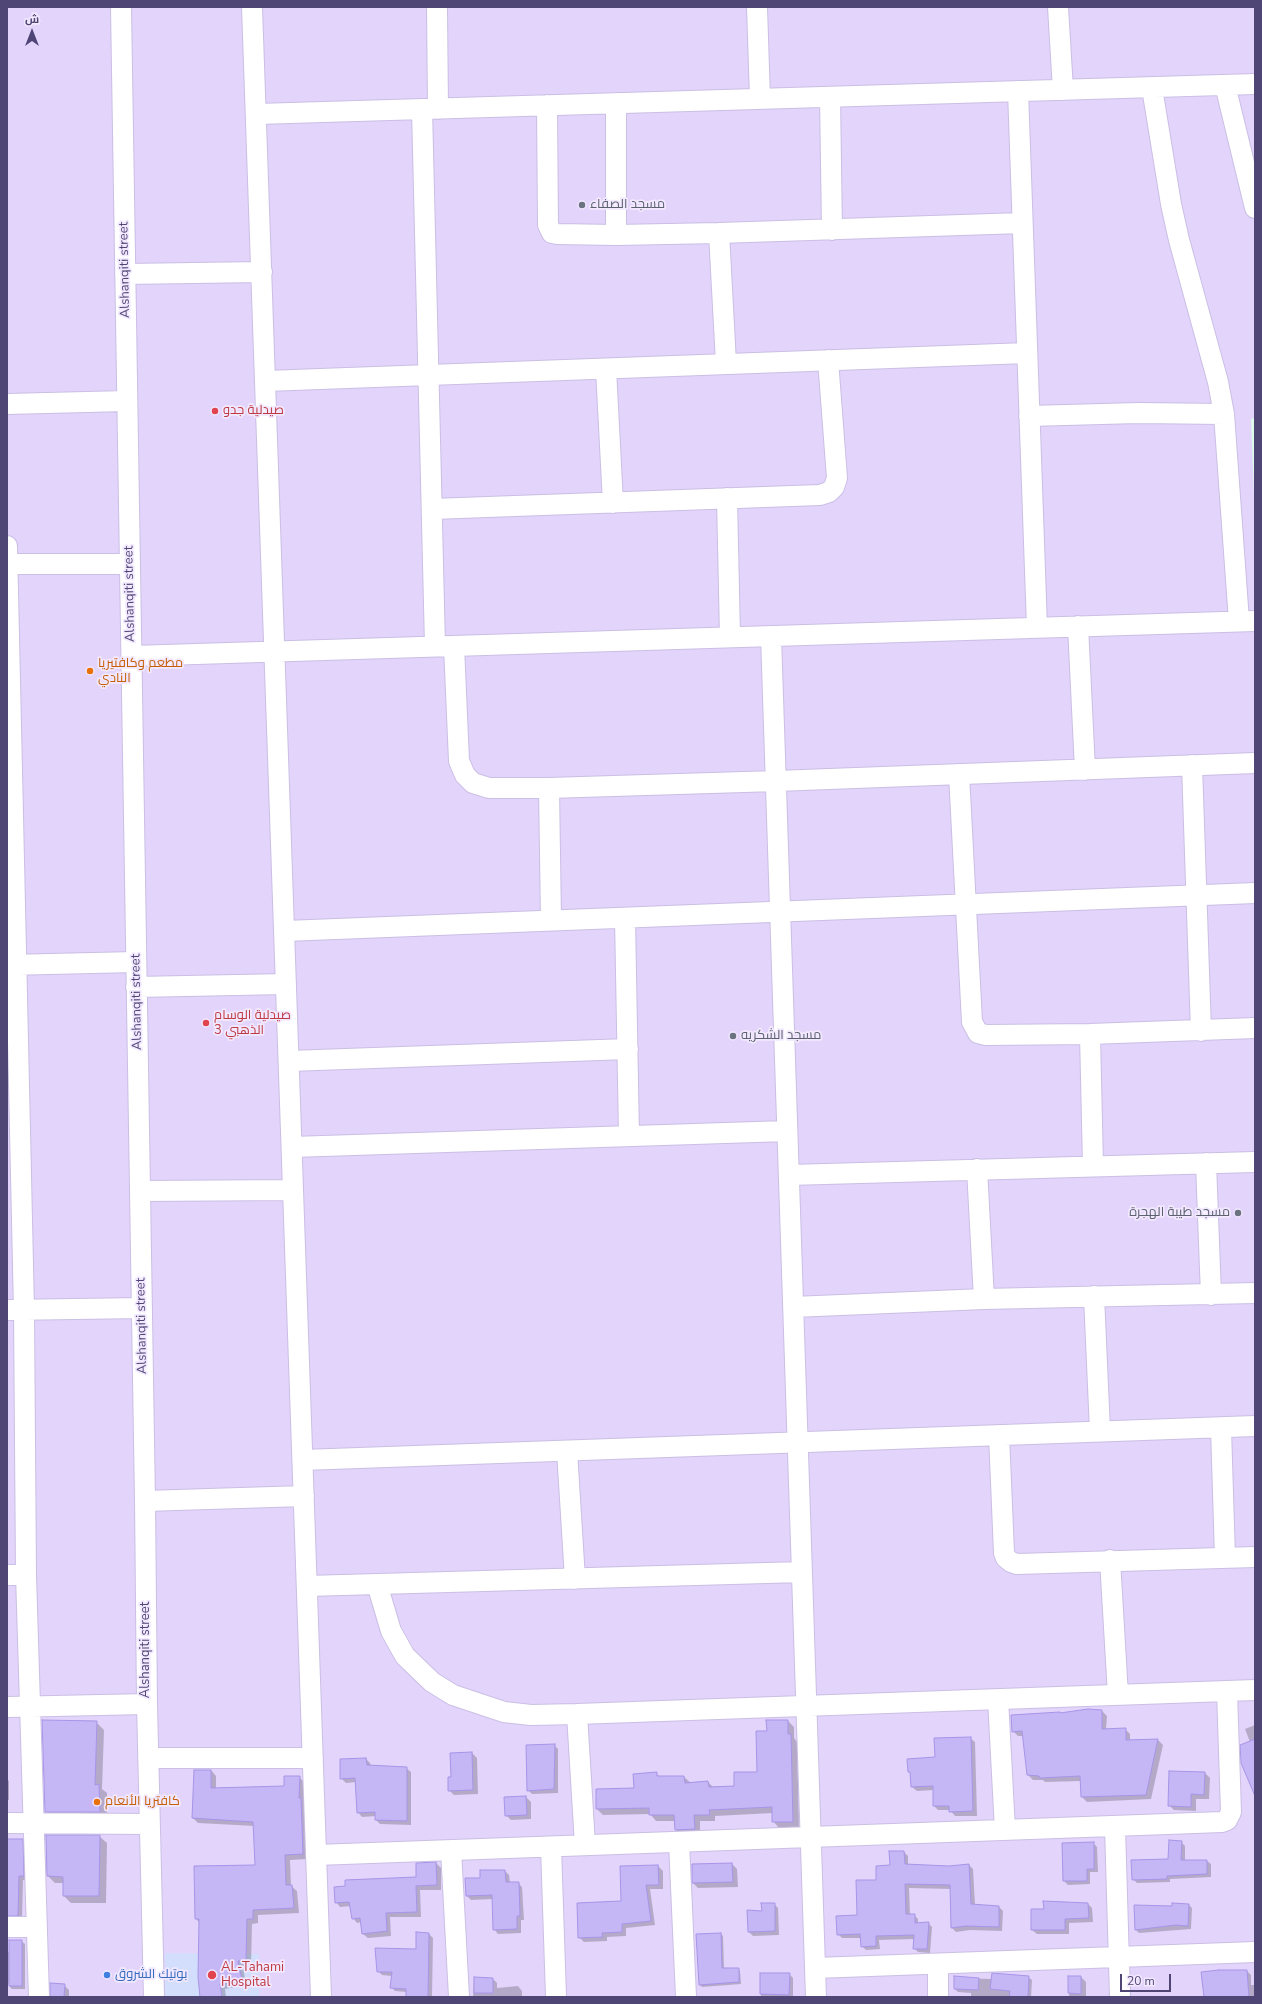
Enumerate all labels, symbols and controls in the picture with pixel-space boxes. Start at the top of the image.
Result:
north arrow [12,12,52,52]
text: ش [25,12,39,27]
place label: مسجد الصفاء [590,197,665,213]
marker: مسجد الصفاء [577,200,587,210]
street label: Alshanqiti street [116,222,134,318]
place label: صيدلية جدو [223,403,284,419]
marker: صيدلية جدو [210,406,220,416]
street label: Alshanqiti street [121,546,139,642]
place label: مطعم وكافتيريا النادي [98,656,183,687]
marker: مطعم وكافتيريا النادي [85,666,95,676]
street label: Alshanqiti street [128,954,146,1050]
place label: صيدلية الوسام الذهبي 3 [214,1008,291,1039]
marker: صيدلية الوسام الذهبي 3 [201,1018,211,1028]
place label: مسجد الشكريه [741,1028,821,1044]
marker: مسجد الشكريه [728,1031,738,1041]
place label: مسجد طيبة الهجرة [1129,1205,1230,1221]
marker: مسجد طيبة الهجرة [1233,1208,1243,1218]
street label: Alshanqiti street [133,1278,151,1374]
street label: Alshanqiti street [138,1602,154,1698]
place label: كافتريا الأنعام [105,1794,180,1810]
marker: كافتريا الأنعام [92,1797,102,1807]
place label: AL-Tahami Hospital [221,1960,284,1991]
scale bar [1122,1966,1173,1992]
place label: بوتيك الشروق [115,1967,187,1983]
marker: AL-Tahami Hospital [206,1969,218,1981]
marker: بوتيك الشروق [102,1970,112,1980]
text: 20 m [1127,1973,1155,1989]

